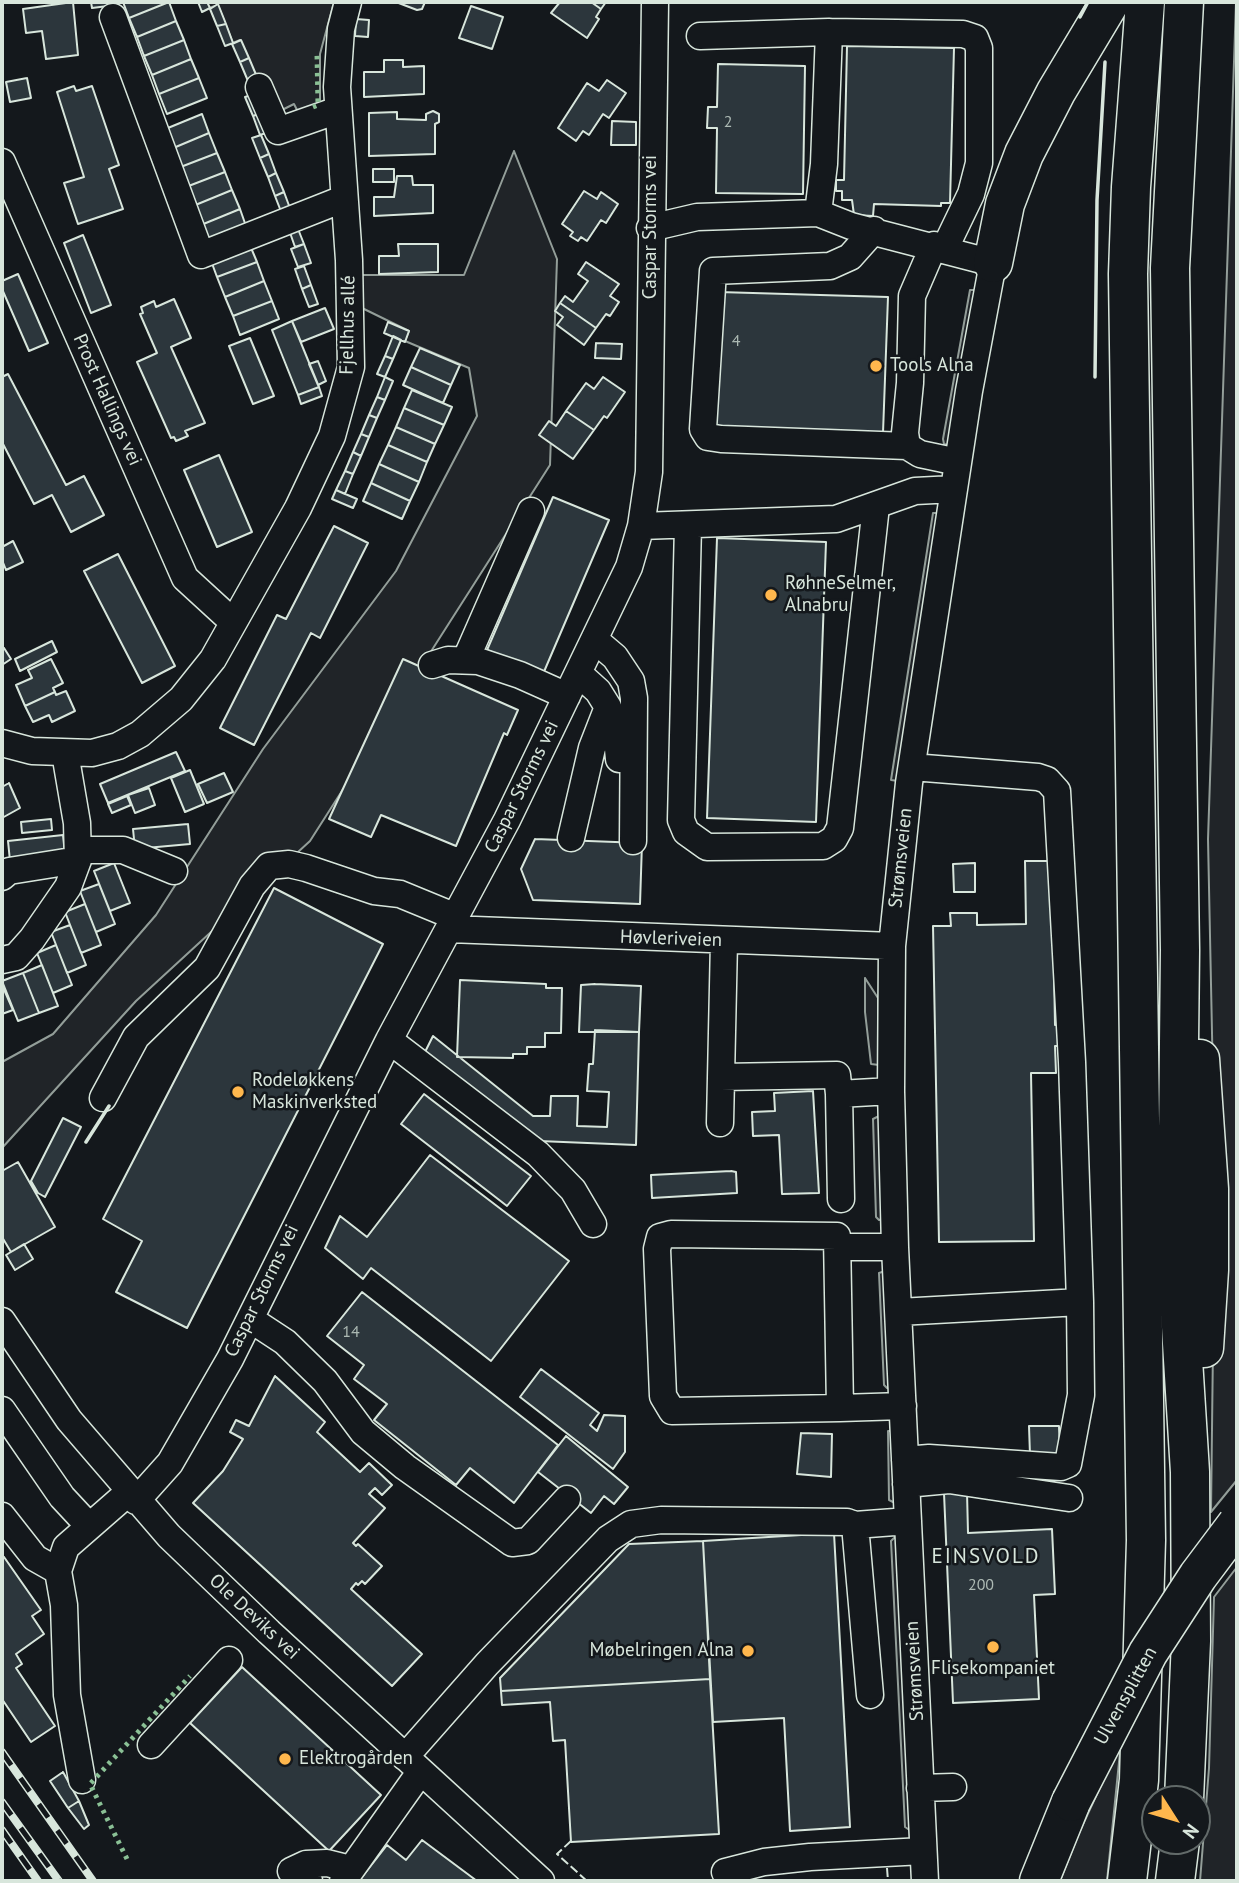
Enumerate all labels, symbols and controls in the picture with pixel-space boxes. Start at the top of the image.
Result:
house number: 2 [724,112,732,132]
street label: Caspar Storms vei [640,155,662,299]
street label: Fjellhus allé [336,275,360,375]
street label: Prost Hallings vei [68,331,146,469]
house number: 4 [732,331,740,351]
place label: Tools Alna [890,355,974,377]
marker: Tools Alna [868,358,884,374]
place label: RøhneSelmer, Alnabru [785,573,896,617]
marker: RøhneSelmer, Alnabru [763,587,779,603]
street label: Caspar Storms vei [480,717,564,857]
street label: Strømsveien [884,807,918,909]
street label: Høvleriveien [619,926,723,952]
place label: Rodeløkkens Maskinverksted [252,1070,377,1114]
marker: Rodeløkkens Maskinverksted [230,1084,246,1100]
street label: Caspar Storms vei [220,1221,304,1361]
house number: 14 [342,1322,360,1342]
district label: EINSVOLD [933,1544,1039,1570]
street label: Ole Deviks vei [204,1569,304,1665]
house number: 200 [968,1575,994,1595]
street label: Strømsveien [901,1620,929,1722]
marker: Flisekompaniet [985,1639,1001,1655]
place label: Møbelringen Alna [590,1640,734,1662]
marker: Møbelringen Alna [740,1643,756,1659]
street label: Ulvensplitten [1090,1643,1162,1749]
place label: Flisekompaniet [931,1658,1055,1680]
place label: Elektrogården [299,1748,413,1770]
marker: Elektrogården [277,1751,293,1767]
north arrow [1141,1785,1211,1855]
text: N [1178,1819,1205,1844]

